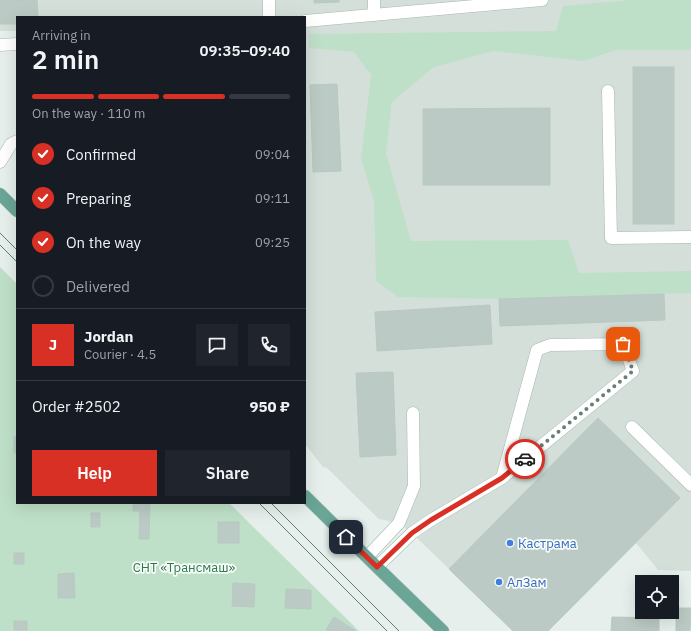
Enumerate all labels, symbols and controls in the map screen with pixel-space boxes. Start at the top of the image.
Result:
text: Arriving in [32,27,91,44]
text: 09:35–09:40 [200,41,290,60]
text: 2 min [32,42,99,76]
text: On the way · 110 m [32,105,145,122]
icon: check [32,143,54,165]
text: Confirmed [66,145,136,164]
text: 09:04 [255,146,290,163]
icon: check [32,187,54,209]
text: Preparing [66,189,131,208]
text: 09:11 [255,190,290,207]
icon: check [32,231,54,253]
text: On the way [66,233,141,252]
text: 09:25 [255,234,290,251]
text: Delivered [66,277,130,296]
button: chat [196,324,238,366]
button: phone [248,324,290,366]
text: Jordan [84,327,133,346]
pin [606,327,640,361]
icon: bag [612,333,634,355]
text: J [49,335,57,354]
text: Courier · 4.5 [84,346,156,363]
text: Order #2502 [32,397,121,416]
text: 950 ₽ [250,397,290,416]
courier [505,439,545,479]
icon: car [514,448,536,470]
button: Help [32,450,157,496]
button: Share [165,450,290,496]
pin [329,520,363,554]
icon: home [335,526,357,548]
place label: Кастрама [518,535,577,552]
marker: Кастрама [505,538,515,548]
park label: СНТ «Трансмаш» [133,559,236,576]
place label: АлЗам [507,574,547,591]
map controls [635,575,679,619]
button: locate [635,575,679,619]
marker: АлЗам [494,577,504,587]

